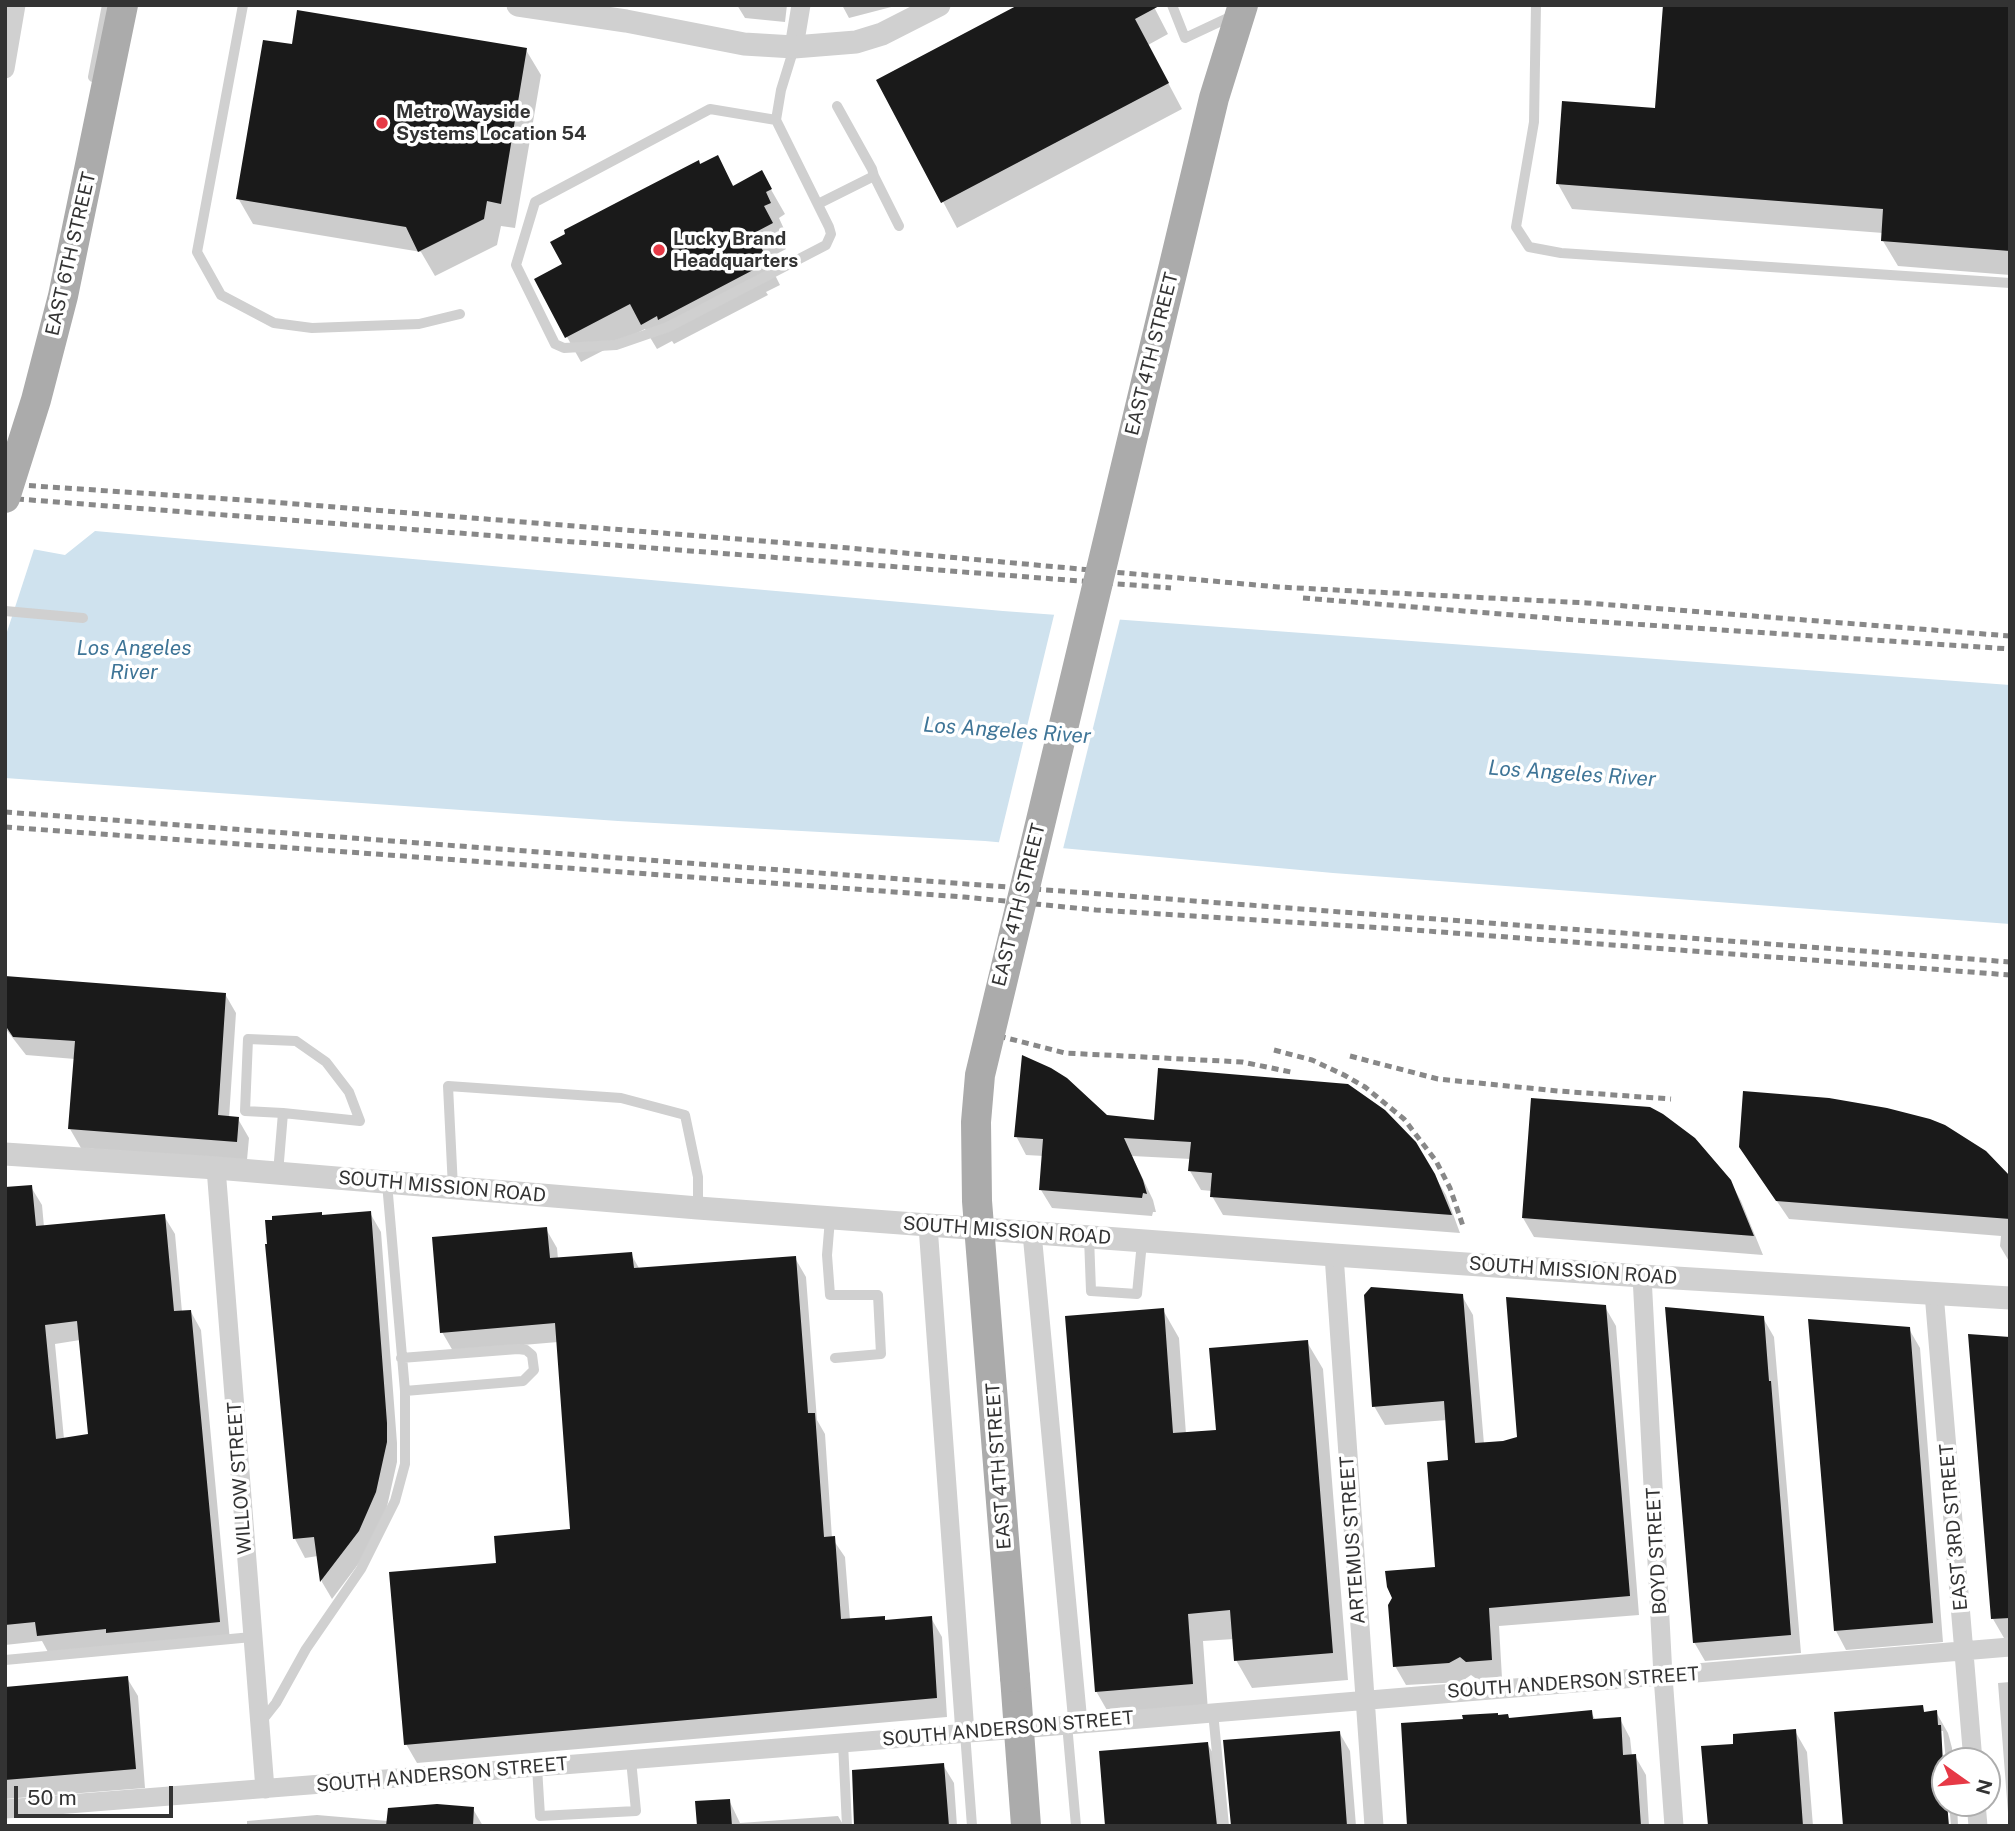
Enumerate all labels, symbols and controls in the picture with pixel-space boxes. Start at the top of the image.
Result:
place label: Metro Wayside Systems Location 54 [396,101,587,145]
marker: Metro Wayside Systems Location 54 [374,115,390,131]
street label: EAST 6TH STREET [41,170,101,338]
place label: Lucky Brand Headquarters [673,228,798,272]
marker: Lucky Brand Headquarters [651,242,667,258]
street label: EAST 4TH STREET [1121,270,1183,438]
water label: Los Angeles River [77,636,191,686]
water label: Los Angeles River [922,713,1092,749]
water label: Los Angeles River [1487,756,1657,792]
street label: EAST 4TH STREET [988,821,1050,989]
street label: SOUTH MISSION ROAD [337,1167,547,1207]
street label: SOUTH MISSION ROAD [902,1212,1112,1250]
street label: SOUTH MISSION ROAD [1468,1252,1678,1290]
street label: EAST 4TH STREET [982,1382,1016,1550]
street label: WILLOW STREET [223,1401,257,1555]
street label: EAST 3RD STREET [1935,1442,1973,1612]
street label: ARTEMUS STREET [1336,1455,1370,1625]
street label: BOYD STREET [1642,1487,1672,1615]
street label: SOUTH ANDERSON STREET [1446,1663,1700,1703]
street label: SOUTH ANDERSON STREET [881,1707,1135,1751]
north arrow [1931,1747,2001,1817]
street label: SOUTH ANDERSON STREET [315,1753,569,1797]
scale bar [18,1772,177,1816]
text: N [1972,1777,1997,1797]
text: 50 m [27,1785,77,1810]

